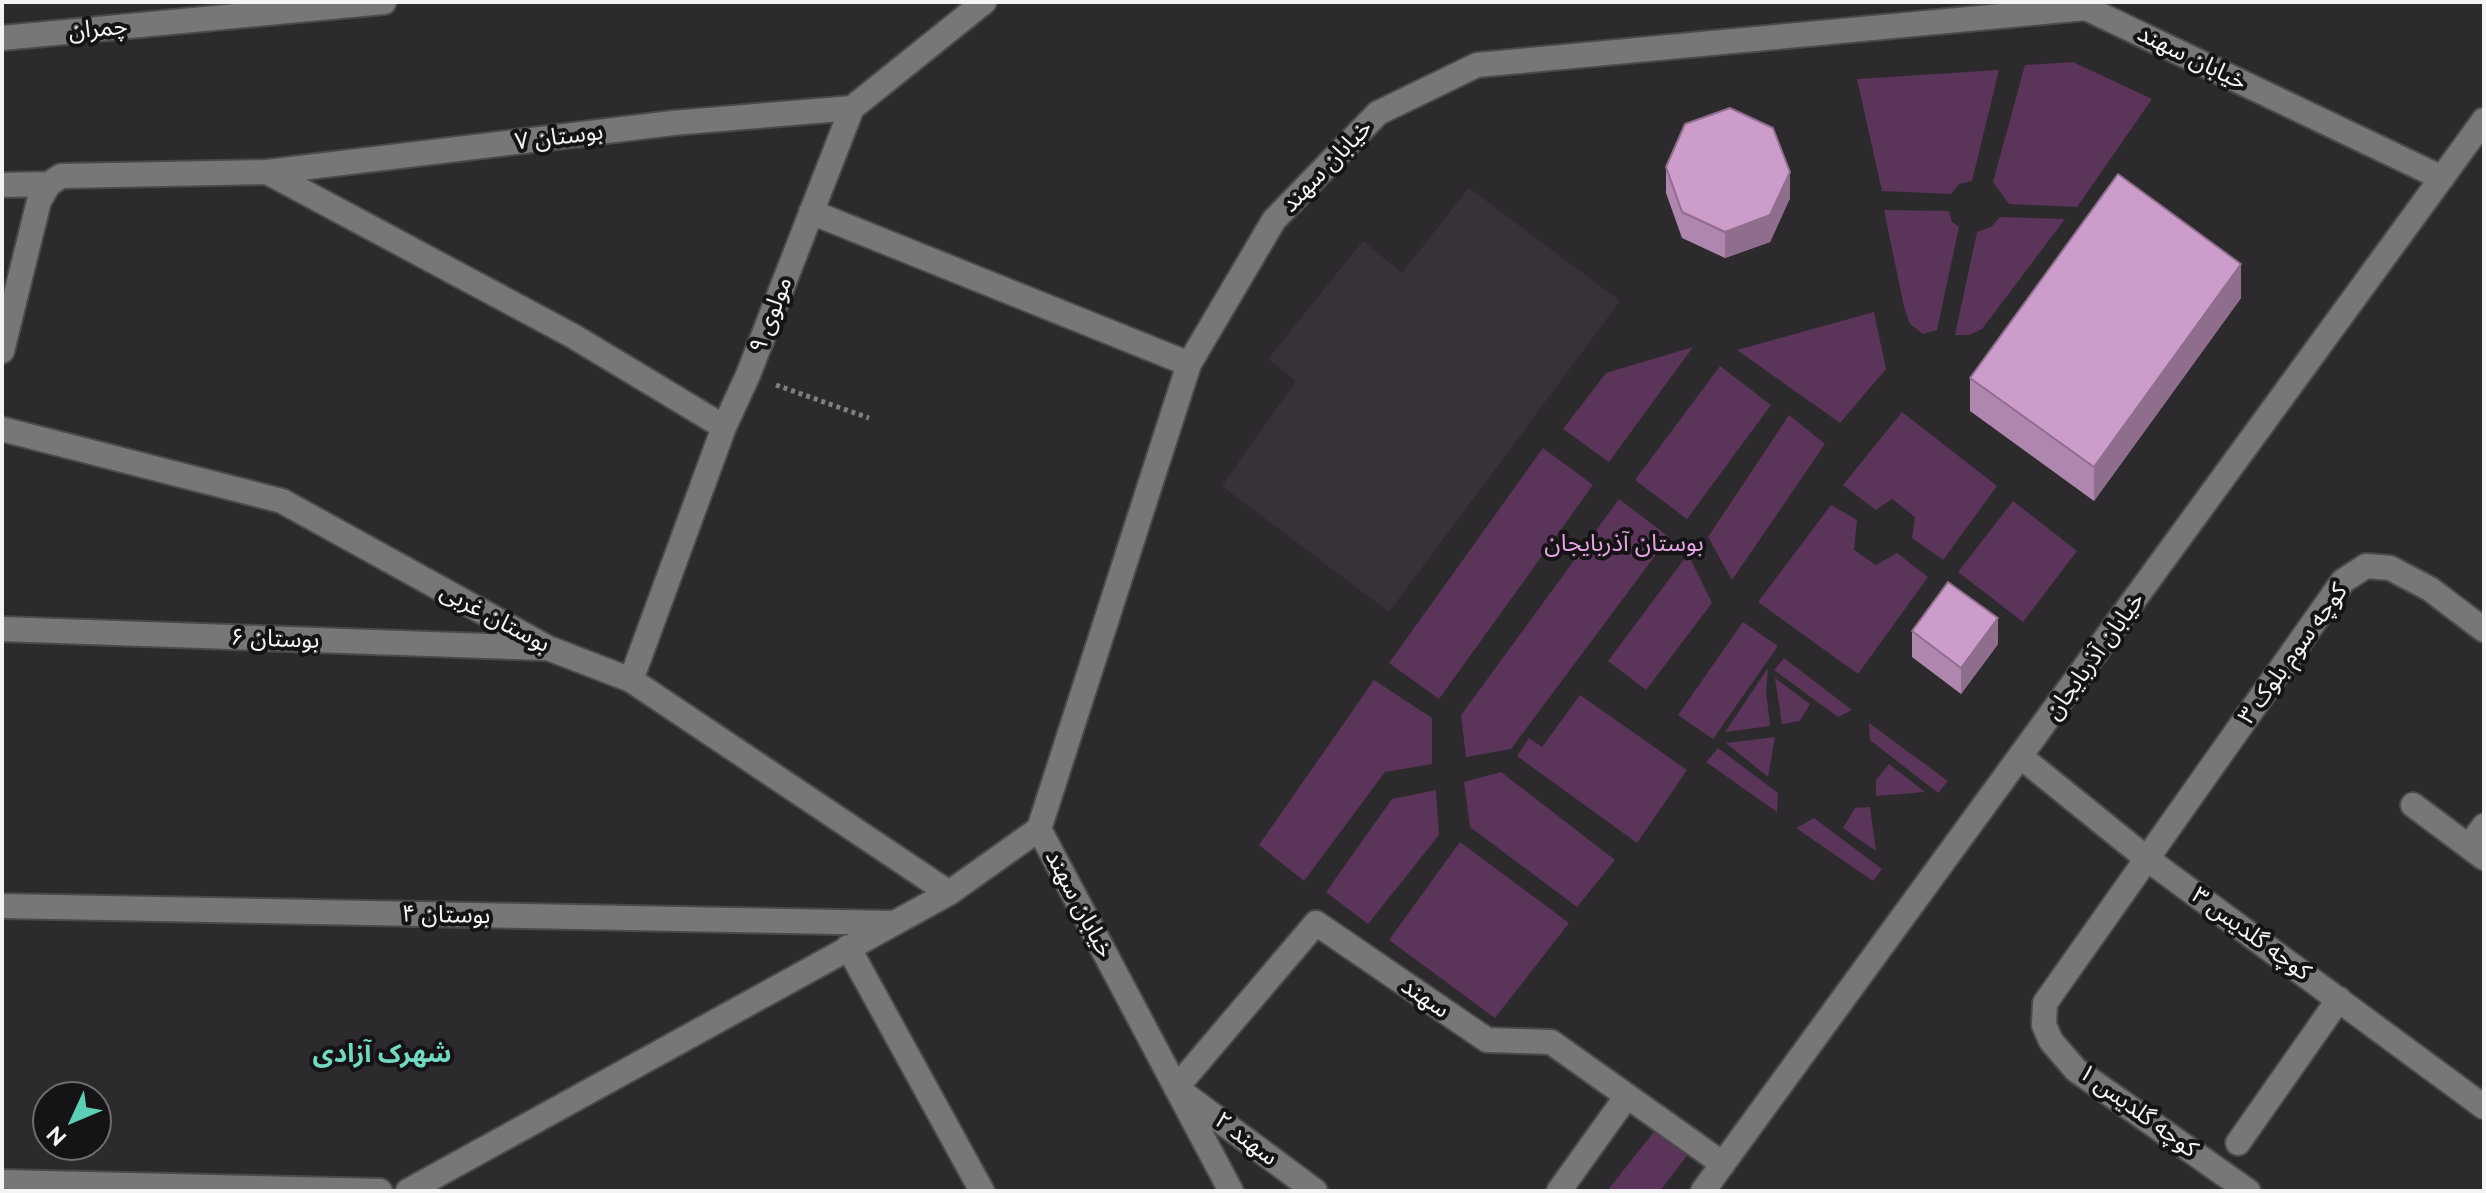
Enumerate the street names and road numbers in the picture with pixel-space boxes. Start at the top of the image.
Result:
street label: چمران [67,12,129,46]
street label: خیابان سهند [2133,19,2251,97]
street label: خیابان سهند [1276,114,1378,218]
street label: بوستان ۷ [513,117,605,157]
street label: مولوی ۹ [743,273,799,357]
street label: بوستان غربی [435,577,555,659]
street label: کوچه سوم بلوک ۳ [2232,578,2354,730]
street label: خیابان آذربایجان [2039,587,2151,725]
street label: بوستان ۶ [230,623,320,655]
street label: خیابان سهند [1039,845,1119,963]
street label: کوچه گلدیس ۳ [2186,881,2316,987]
street label: بوستان ۴ [401,900,491,930]
street label: سهند [1395,972,1455,1024]
street label: کوچه گلدیس ۱ [2073,1058,2203,1164]
street label: سهند ۲ [1209,1106,1283,1172]

